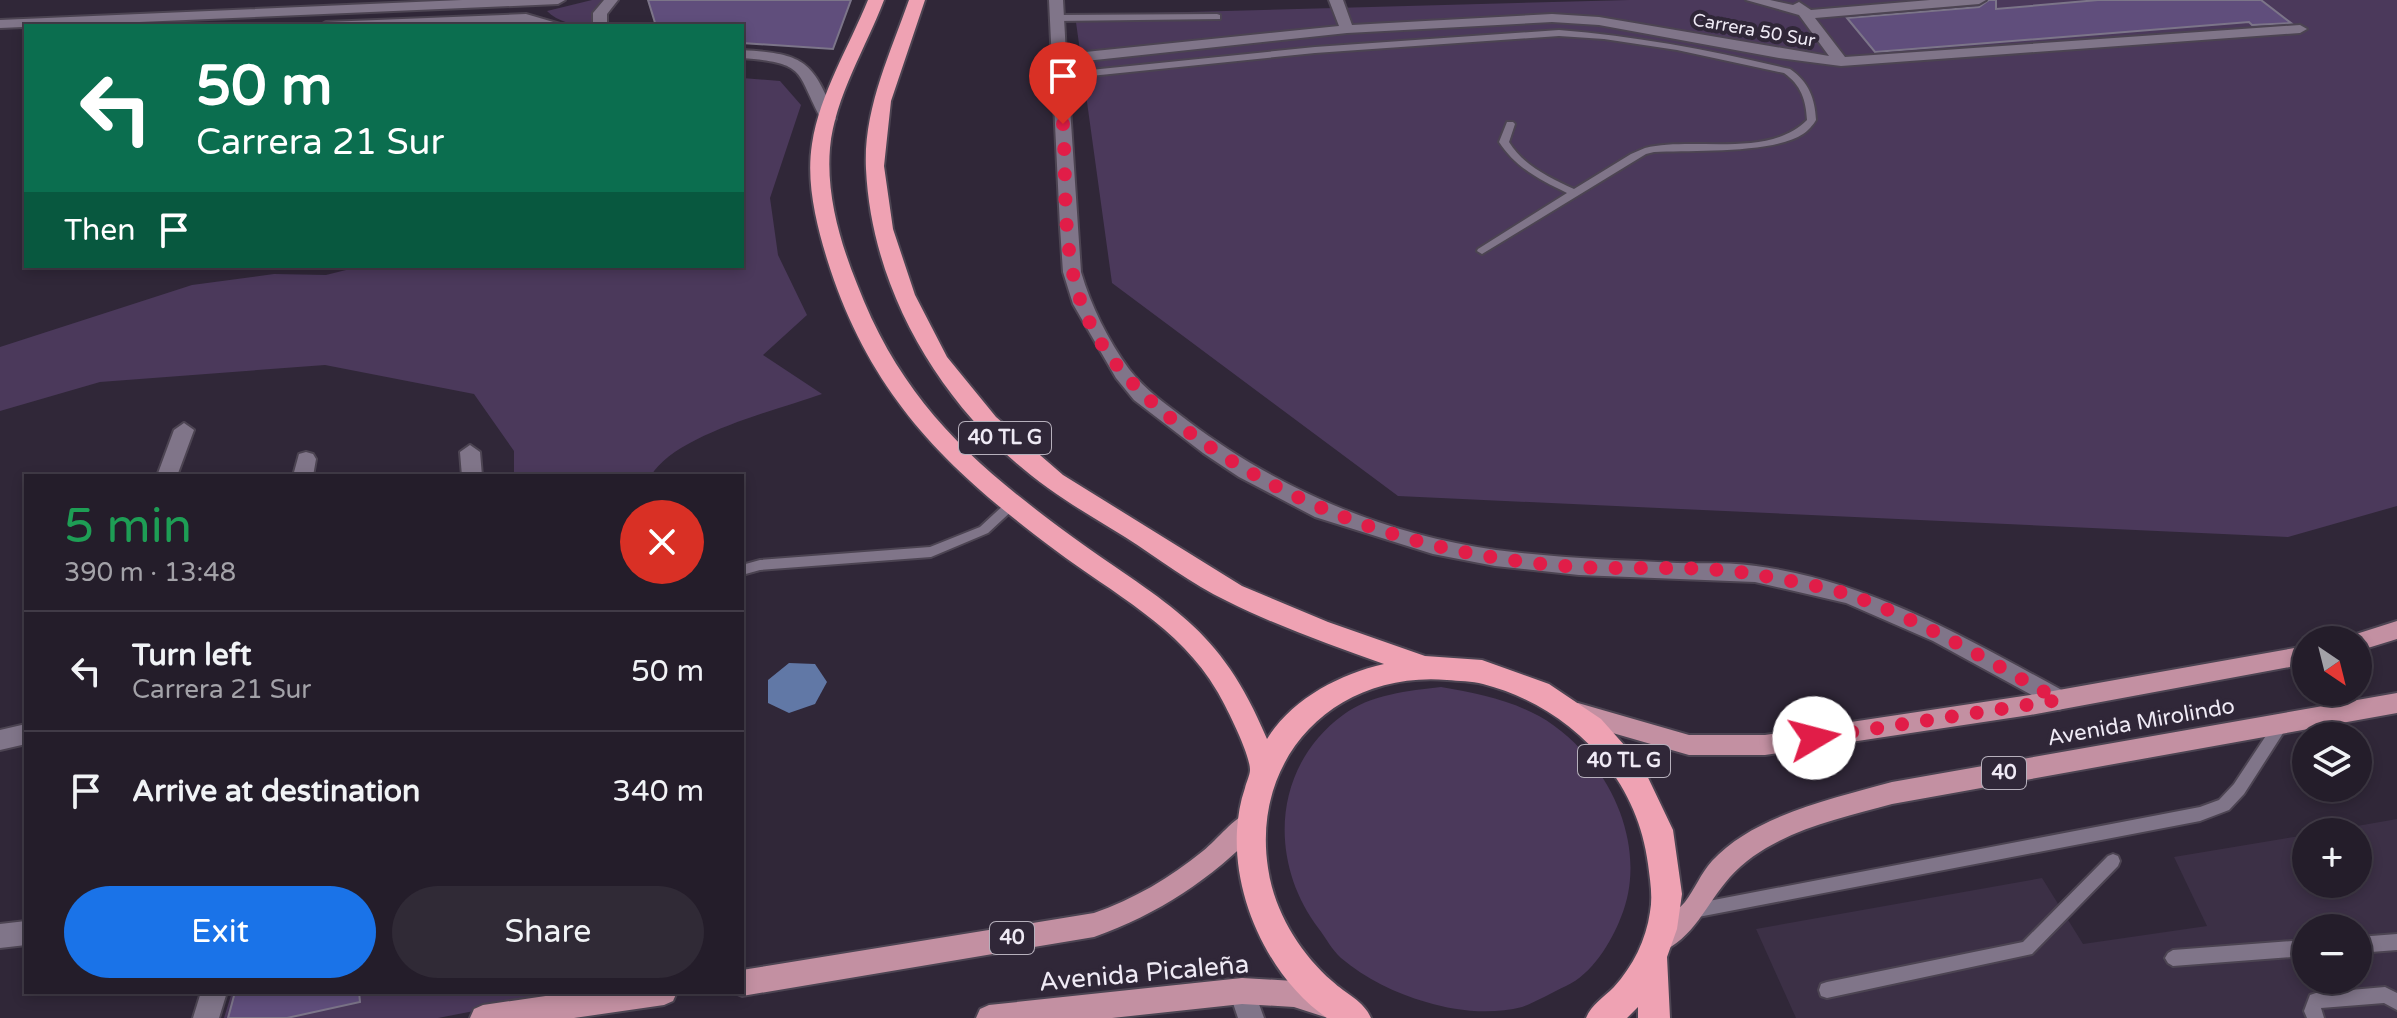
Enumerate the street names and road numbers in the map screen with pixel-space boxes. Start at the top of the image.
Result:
street label: Carrera 50 Sur [1691,8,1817,52]
road number: 40 TL G [959,422,1051,454]
street label: Avenida Mirolindo [2045,693,2237,751]
road number: 40 TL G [1578,745,1670,777]
road number: 40 [1982,757,2026,789]
road number: 40 [990,922,1034,954]
street label: Avenida Picaleña [1038,948,1250,998]

